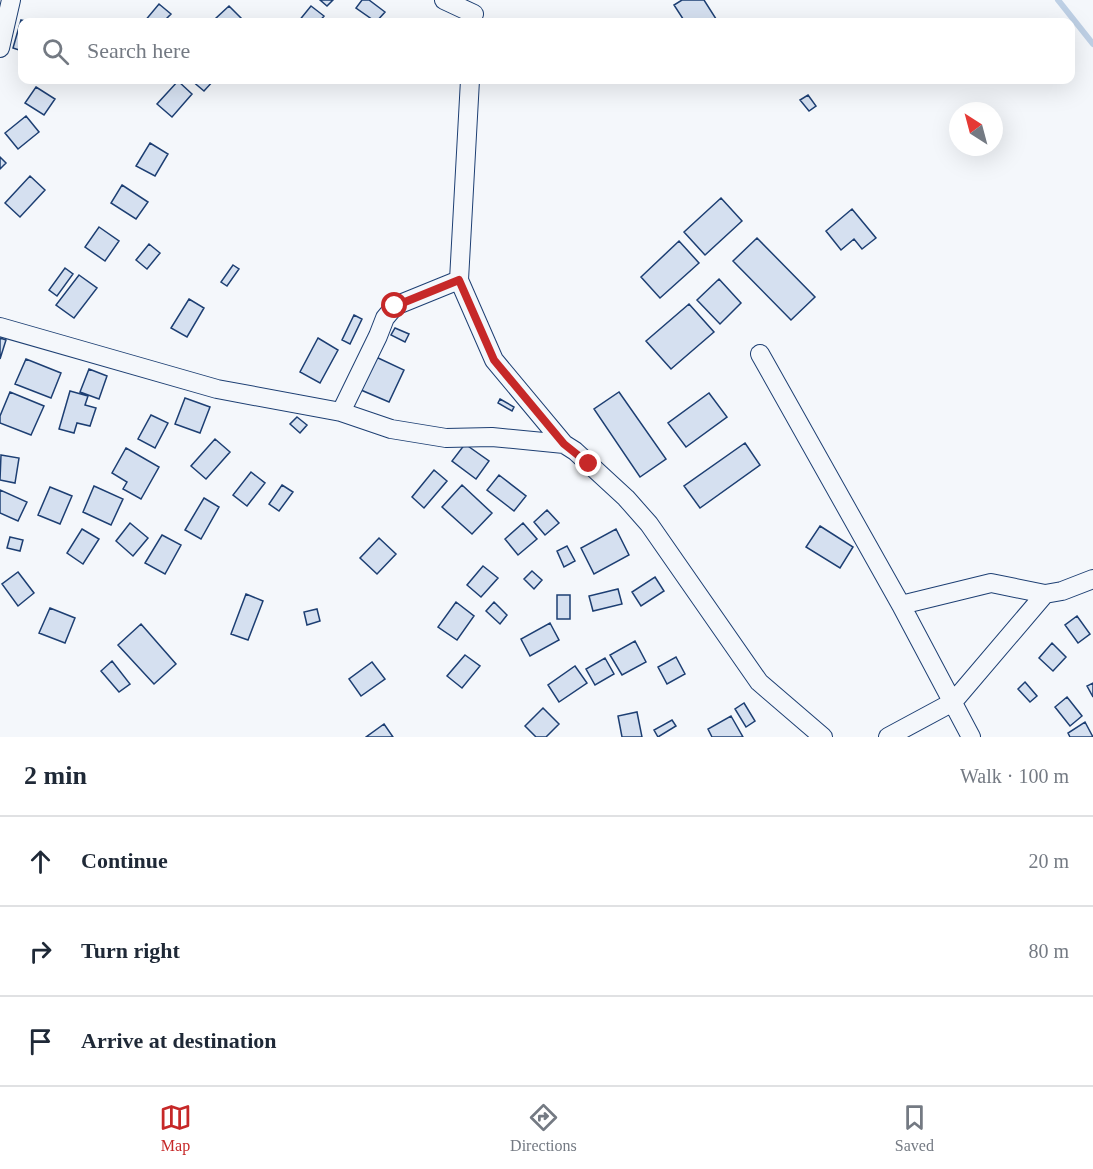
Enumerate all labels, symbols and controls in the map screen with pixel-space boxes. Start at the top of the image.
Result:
search box [18,18,1075,84]
icon: search [39,35,72,68]
text: Search here [87,38,190,63]
north arrow [949,102,1003,156]
route start [381,292,407,318]
route end [575,450,601,476]
text: 2 min [24,761,87,790]
text: Walk · 100 m [960,765,1069,787]
icon: ahead [24,845,57,878]
text: Continue [81,848,168,873]
text: 20 m [1028,850,1069,872]
icon: right [24,935,57,968]
text: Turn right [81,938,180,963]
text: 80 m [1028,940,1069,962]
icon: arrive [24,1025,57,1058]
text: Arrive at destination [81,1028,277,1053]
tab: Map [159,1101,192,1155]
tab: Directions [510,1101,577,1155]
tab: Saved [895,1101,934,1155]

